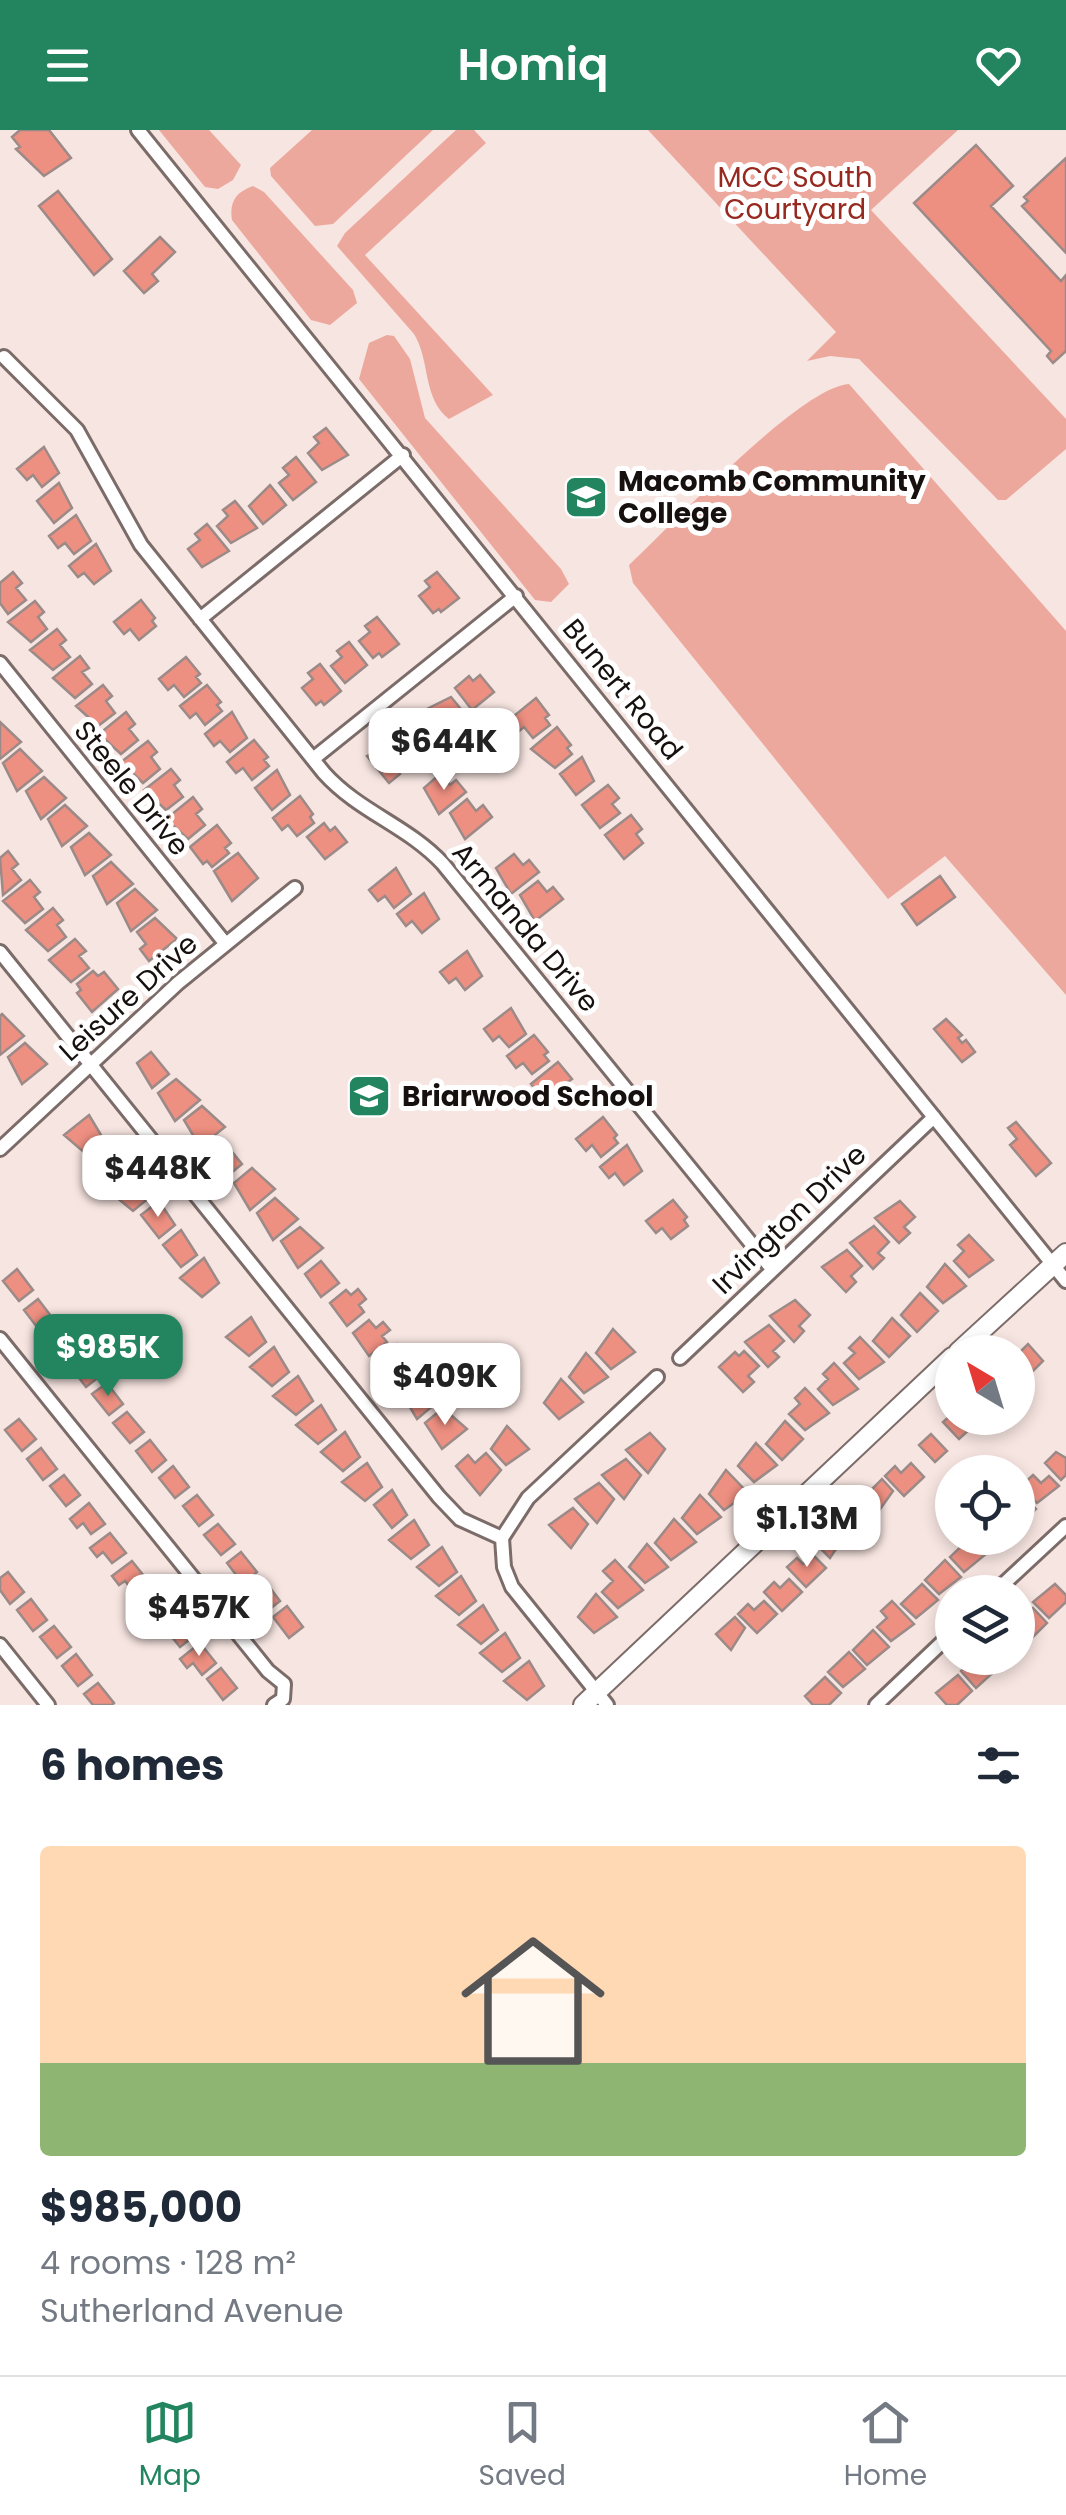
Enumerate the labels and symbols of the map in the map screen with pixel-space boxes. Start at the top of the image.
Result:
park label: MCC South Courtyard [717,158,873,229]
place label: Macomb Community College [618,462,926,533]
school or university icon: Macomb Community College [563,474,609,520]
street label: Bunert Road [554,610,692,768]
pin: $644K [374,708,514,793]
street label: Steele Drive [65,713,198,864]
street label: Armanda Drive [443,834,608,1020]
street label: Leisure Drive [50,925,206,1070]
school or university icon: Briarwood School [346,1073,392,1119]
place label: Briarwood School [402,1077,654,1116]
pin: $448K [88,1135,228,1220]
street label: Irvington Drive [704,1136,875,1303]
pin: $985K [38,1314,178,1399]
north arrow [935,1335,1035,1435]
pin: $409K [375,1343,515,1428]
pin: $1.13M [726,1485,888,1570]
pin: $457K [129,1574,269,1659]

